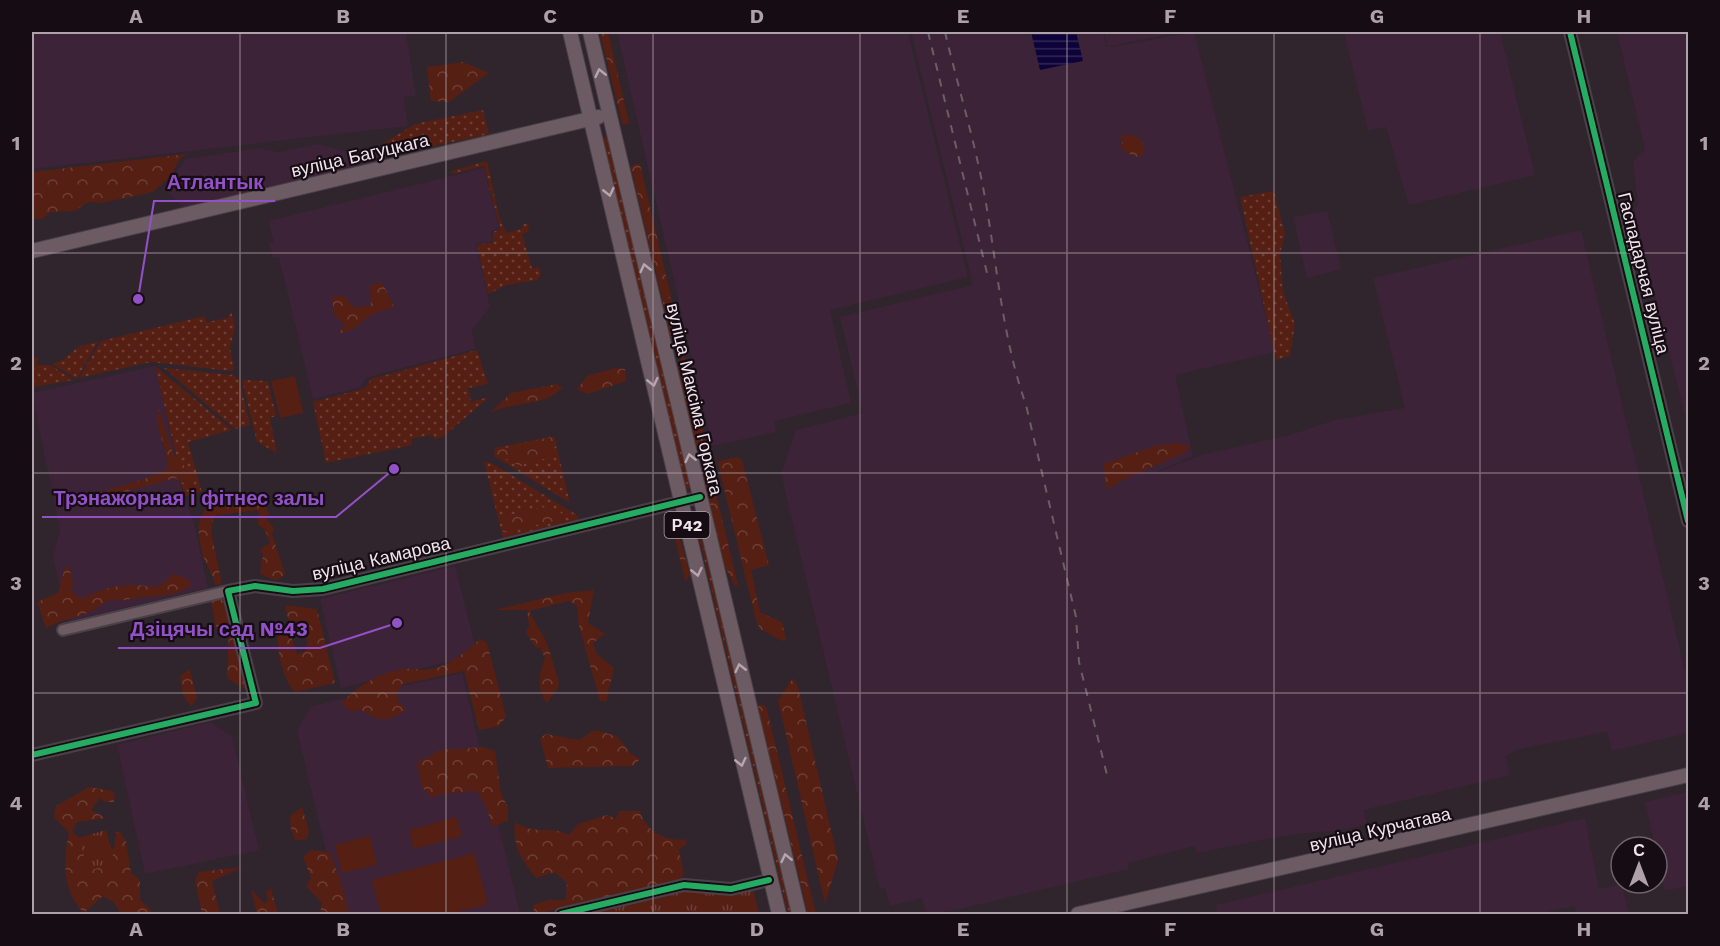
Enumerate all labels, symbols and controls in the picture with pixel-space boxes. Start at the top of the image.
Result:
text: A [129,4,143,28]
text: B [336,4,350,28]
text: C [543,4,557,28]
text: D [750,4,764,28]
text: E [957,4,969,28]
text: F [1164,4,1176,28]
text: G [1370,4,1384,28]
text: H [1577,4,1591,28]
one-way arrow [594,68,607,78]
street label: вуліца Багуцкага [289,129,432,181]
text: 1 [12,131,20,155]
text: 1 [1700,131,1708,155]
callout: Атлантык [154,163,275,201]
text: Атлантык [167,170,264,194]
one-way arrow [601,187,614,197]
street label: Гаспадарчая вуліца [1614,190,1674,357]
one-way arrow [640,263,653,273]
street label: вуліца Максіма Горкага [663,301,728,498]
text: 2 [10,351,22,375]
text: 2 [1698,351,1710,375]
one-way arrow [645,377,658,387]
one-way arrow [685,453,698,463]
callout: Трэнажорная і фітнес залы [42,479,336,517]
text: Трэнажорная і фітнес залы [54,486,324,510]
road number: Р42 [664,512,710,538]
street label: вуліца Камарова [310,532,453,584]
one-way arrow [690,567,703,577]
text: 3 [10,571,22,595]
text: 3 [1698,571,1710,595]
callout: Дзіцячы сад №43 [118,610,320,648]
text: Дзіцячы сад №43 [130,617,308,641]
one-way arrow [735,663,748,673]
one-way arrow [734,757,747,767]
text: 4 [10,791,23,815]
text: 4 [1698,791,1711,815]
street label: вуліца Курчатава [1307,802,1453,855]
north arrow [1609,835,1669,895]
text: С [1633,841,1645,860]
one-way arrow [780,853,793,863]
text: A [129,917,143,941]
text: B [336,917,350,941]
text: C [543,917,557,941]
text: D [750,917,764,941]
text: E [957,917,969,941]
text: F [1164,917,1176,941]
text: G [1370,917,1384,941]
text: H [1577,917,1591,941]

